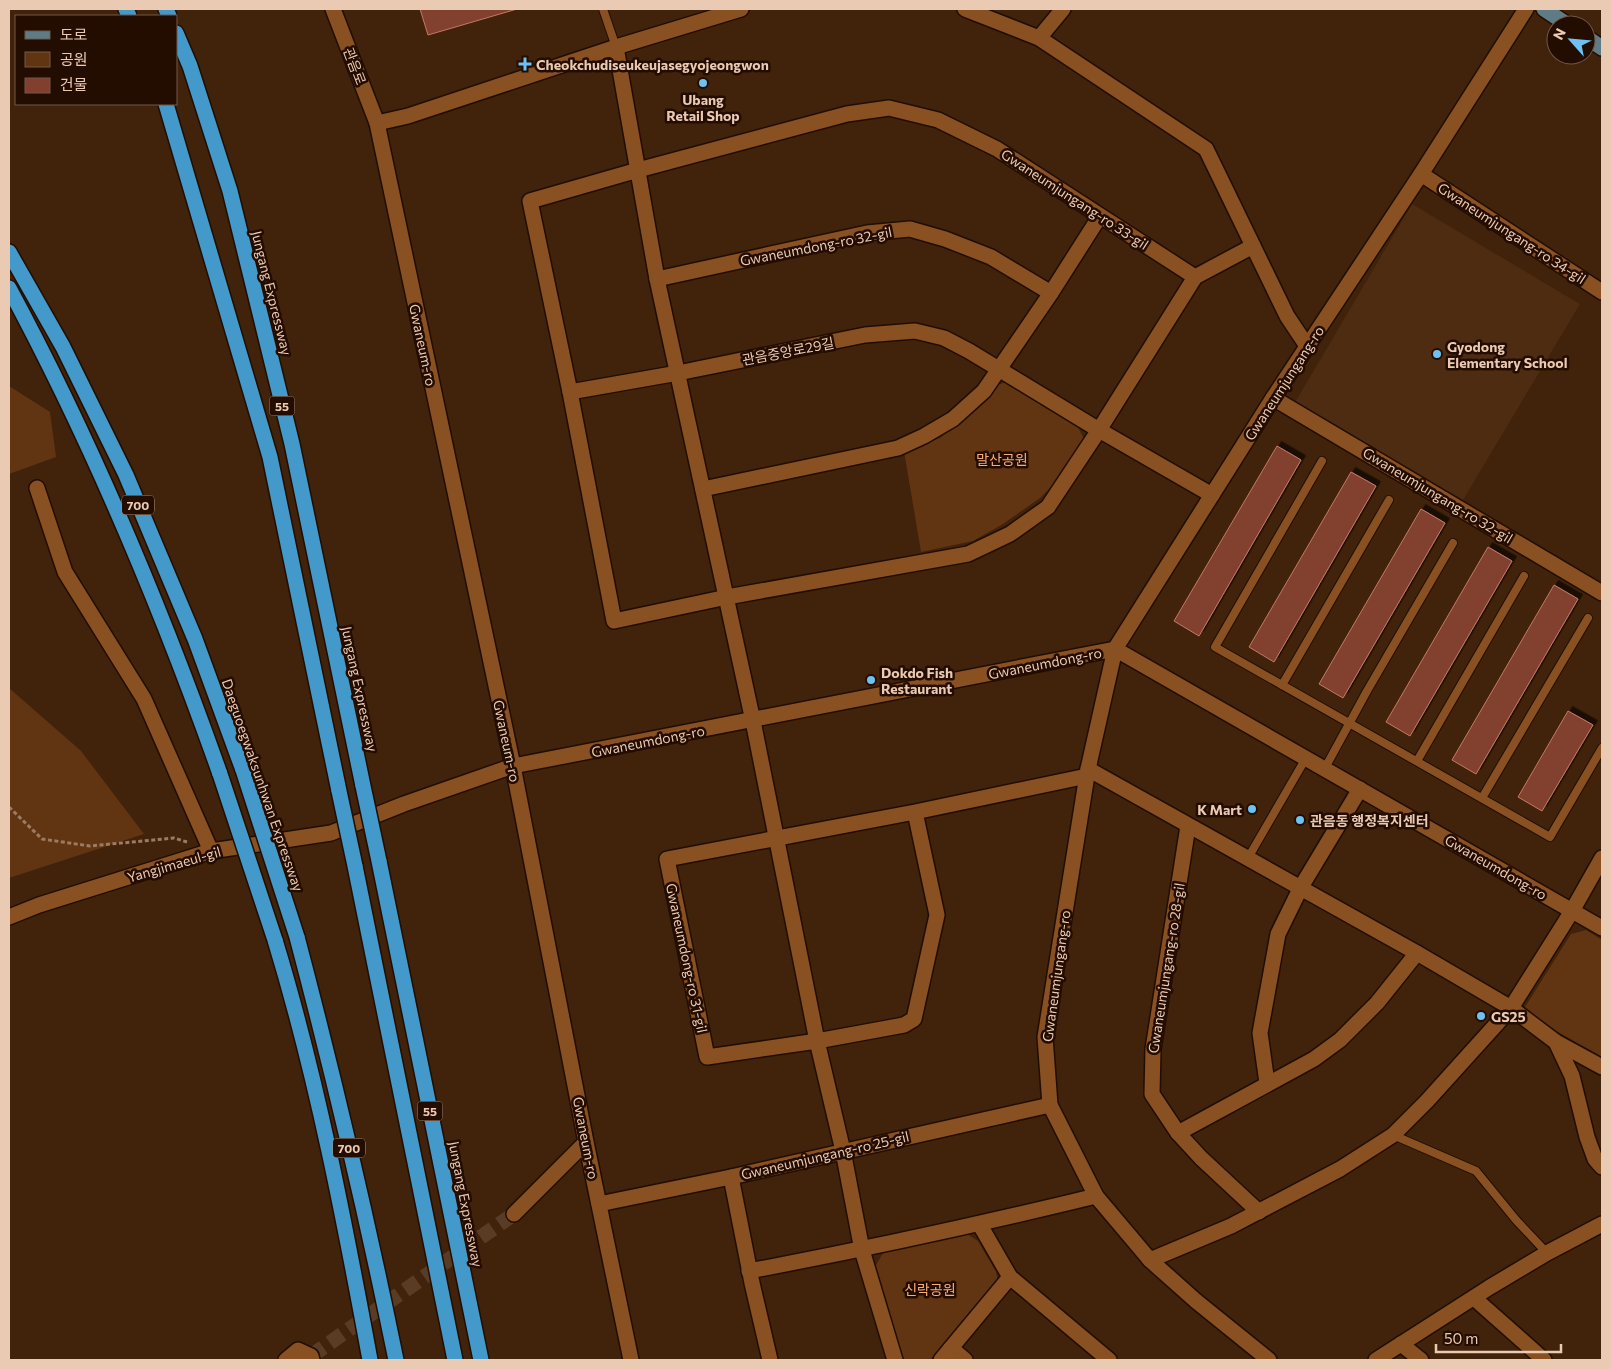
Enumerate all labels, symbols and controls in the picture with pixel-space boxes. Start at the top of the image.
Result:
legend [15,15,178,105]
north arrow [1546,15,1596,65]
text: 도로 [60,25,88,43]
text: N [1549,25,1569,42]
street label: 관음로 [340,45,370,87]
text: 공원 [60,50,88,68]
place label: Cheokchudiseukeujasegyojeongwon [536,56,769,73]
marker: Cheokchudiseukeujasegyojeongwon [518,57,532,71]
text: 건물 [60,75,88,93]
marker: Ubang Retail Shop [697,77,709,89]
place label: Ubang Retail Shop [666,91,740,124]
street label: Gwaneumjungang-ro 33-gil [998,145,1152,253]
street label: Gwaneumjungang-ro 34-gil [1435,179,1589,287]
street label: Gwaneumdong-ro 32-gil [739,223,893,269]
street label: Jungang Expressway [248,229,296,357]
street label: Gwaneum-ro [406,302,440,388]
street label: Gwaneumjungang-ro [1241,323,1327,443]
street label: 관음중앙로29길 [740,334,836,368]
place label: Gyodong Elementary School [1447,338,1567,371]
marker: Gyodong Elementary School [1431,348,1443,360]
road number: 55 [270,396,294,416]
street label: Gwaneumjungang-ro 32-gil [1360,443,1516,547]
park label: 말산공원 [976,451,1028,468]
road number: 700 [122,496,154,514]
street label: Jungang Expressway [338,625,382,753]
street label: Gwaneumdong-ro [987,644,1103,682]
place label: Dokdo Fish Restaurant [881,664,953,697]
marker: Dokdo Fish Restaurant [865,674,877,686]
street label: Daeguoegwaksunhwan Expressway [219,676,307,894]
street label: Gwaneum-ro [490,698,524,784]
street label: Gwaneumdong-ro [590,722,706,760]
place label: K Mart [1197,801,1242,818]
marker: K Mart [1246,803,1258,815]
place label: 관음동 행정복지센터 [1310,812,1429,829]
marker: 관음동 행정복지센터 [1294,814,1306,826]
street label: Gwaneumdong-ro [1442,831,1550,903]
street label: Yangjimaeul-gil [125,842,223,886]
street label: Gwaneumjungang-ro 28-gil [1144,881,1188,1055]
street label: Gwaneumdong-ro 31-gil [663,882,711,1034]
street label: Gwaneumjungang-ro [1038,909,1074,1043]
place label: GS25 [1491,1008,1526,1025]
marker: GS25 [1475,1010,1487,1022]
street label: Gwaneum-ro [570,1095,602,1181]
road number: 55 [418,1102,442,1120]
street label: Gwaneumjungang-ro 25-gil [739,1127,911,1183]
road number: 700 [333,1138,365,1158]
street label: Jungang Expressway [445,1140,487,1268]
park label: 신락공원 [904,1281,956,1298]
scale bar [1436,1322,1561,1354]
text: 50 m [1444,1329,1478,1347]

